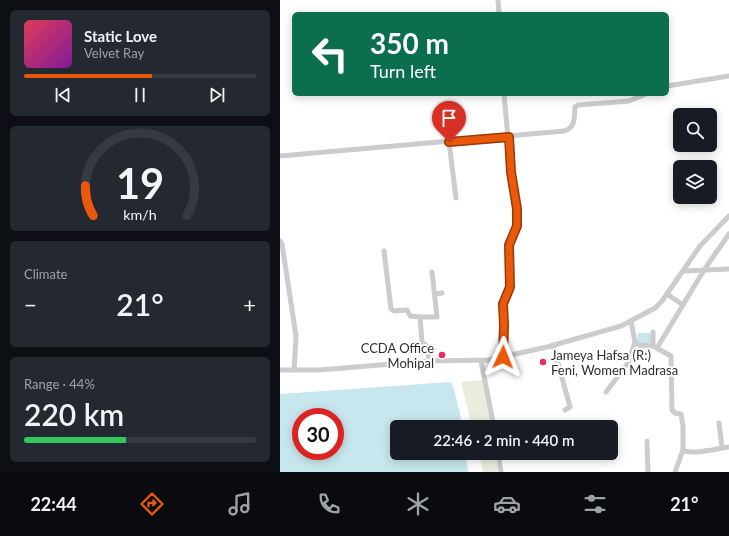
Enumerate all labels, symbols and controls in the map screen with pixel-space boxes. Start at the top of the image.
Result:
text: 350 m [370,26,449,60]
text: Static Love [84,27,157,45]
icon: left [304,28,356,80]
text: Velvet Ray [84,45,144,61]
text: Turn left [370,60,436,82]
icon: previous [52,84,74,106]
icon: pause [129,84,151,106]
icon: next [206,84,228,106]
pin [432,101,466,142]
icon: arrive [438,107,460,129]
map controls [673,108,717,204]
button: search [673,108,717,152]
text: 19 [116,158,164,208]
button: layers [673,160,717,204]
text: km/h [123,206,157,223]
text: Climate [24,266,67,282]
text: 21° [116,286,164,322]
text: − [24,291,37,318]
text: + [243,291,256,318]
position arrow [482,336,524,378]
place label: CCDA Office Mohipal [361,340,434,371]
place label: Jameya Hafsa (R:) Feni, Women Madrasa [551,347,678,378]
marker: CCDA Office Mohipal [437,350,447,360]
marker: Jameya Hafsa (R:) Feni, Women Madrasa [538,357,548,367]
text: Range · 44% [24,376,95,392]
text: 220 km [24,396,124,432]
speed limit sign: 30 [292,408,344,460]
text: 22:46 · 2 min · 440 m [434,431,574,449]
icon: directions [138,490,166,518]
icon: music [226,490,254,518]
icon: phone [315,490,343,518]
icon: climate [404,490,432,518]
icon: car [493,490,521,518]
icon: filters [581,490,609,518]
text: 22:44 [30,493,77,515]
text: 21° [670,493,699,515]

